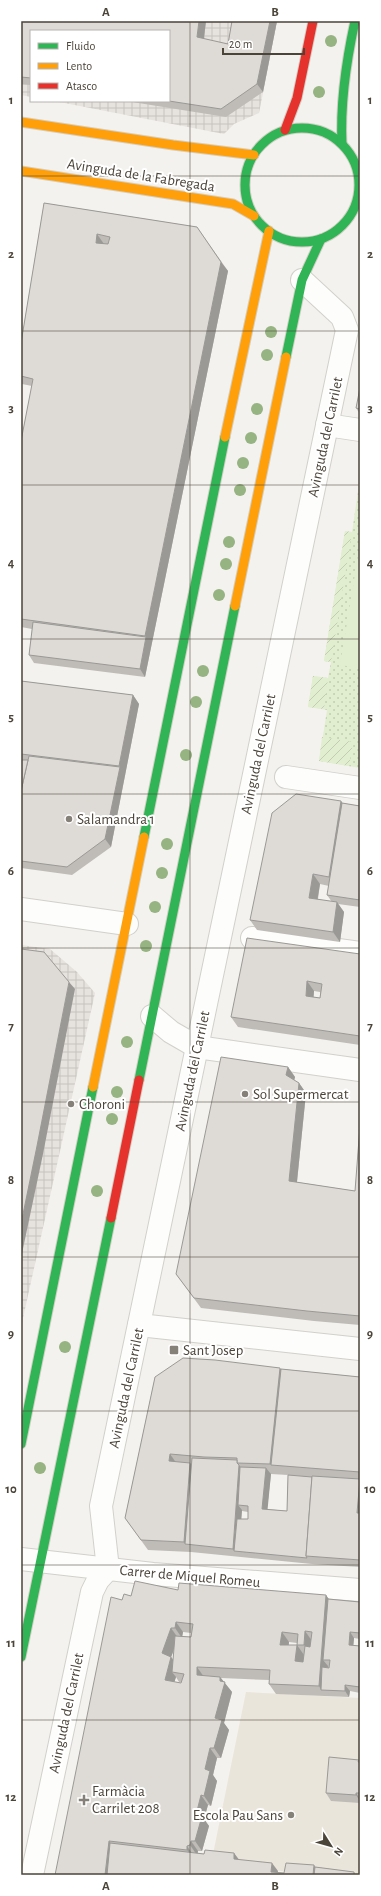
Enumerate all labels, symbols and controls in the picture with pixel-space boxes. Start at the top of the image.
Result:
text: A [102,6,110,19]
text: B [271,6,279,19]
legend [30,30,170,102]
scale bar [223,30,304,56]
text: 20 m [229,38,252,50]
text: Fluido [66,40,95,52]
text: Lento [66,60,92,72]
text: Atasco [66,80,97,92]
text: 1 [9,94,13,107]
text: 1 [368,94,372,107]
street label: Avinguda de la Fabregada [66,156,216,195]
text: 2 [8,248,14,261]
text: 2 [367,248,373,261]
street label: Avinguda del Carrilet [305,375,346,499]
text: 3 [8,402,14,415]
text: 3 [367,402,373,415]
text: 4 [8,557,15,570]
text: 4 [367,557,374,570]
street label: Avinguda del Carrilet [238,692,279,816]
text: 5 [8,711,14,724]
text: 5 [367,711,373,724]
place label: Salamandra 1 [77,812,155,827]
marker: Salamandra 1 [64,814,74,824]
text: 6 [8,865,14,878]
text: 6 [367,865,373,878]
street label: Avinguda del Carrilet [172,1009,213,1133]
text: 7 [8,1020,14,1033]
text: 7 [367,1020,373,1033]
place label: Sol Supermercat [253,1087,349,1102]
marker: Sol Supermercat [240,1089,250,1099]
place label: Choroni [79,1097,125,1112]
marker: Choroni [66,1099,76,1109]
text: 8 [8,1174,14,1187]
text: 8 [367,1174,373,1187]
street label: Avinguda del Carrilet [106,1326,147,1450]
text: 9 [8,1328,14,1341]
text: 9 [367,1328,373,1341]
place label: Sant Josep [183,1343,243,1358]
marker: Sant Josep [168,1344,180,1356]
text: 10 [5,1483,17,1496]
text: 10 [364,1483,376,1496]
street label: Carrer de Miquel Romeu [119,1563,261,1590]
text: 11 [6,1637,16,1650]
text: 11 [365,1637,375,1650]
street label: Avinguda del Carrilet [46,1651,87,1775]
place label: Farmàcia Carrilet 208 [92,1784,160,1816]
text: 12 [6,1791,16,1804]
text: 12 [365,1791,375,1804]
marker: Farmàcia Carrilet 208 [79,1795,89,1805]
place label: Escola Pau Sans [193,1808,283,1823]
marker: Escola Pau Sans [286,1810,296,1820]
north arrow [311,1826,351,1866]
text: N [332,1845,345,1858]
text: A [102,1880,110,1893]
text: B [271,1880,279,1893]

